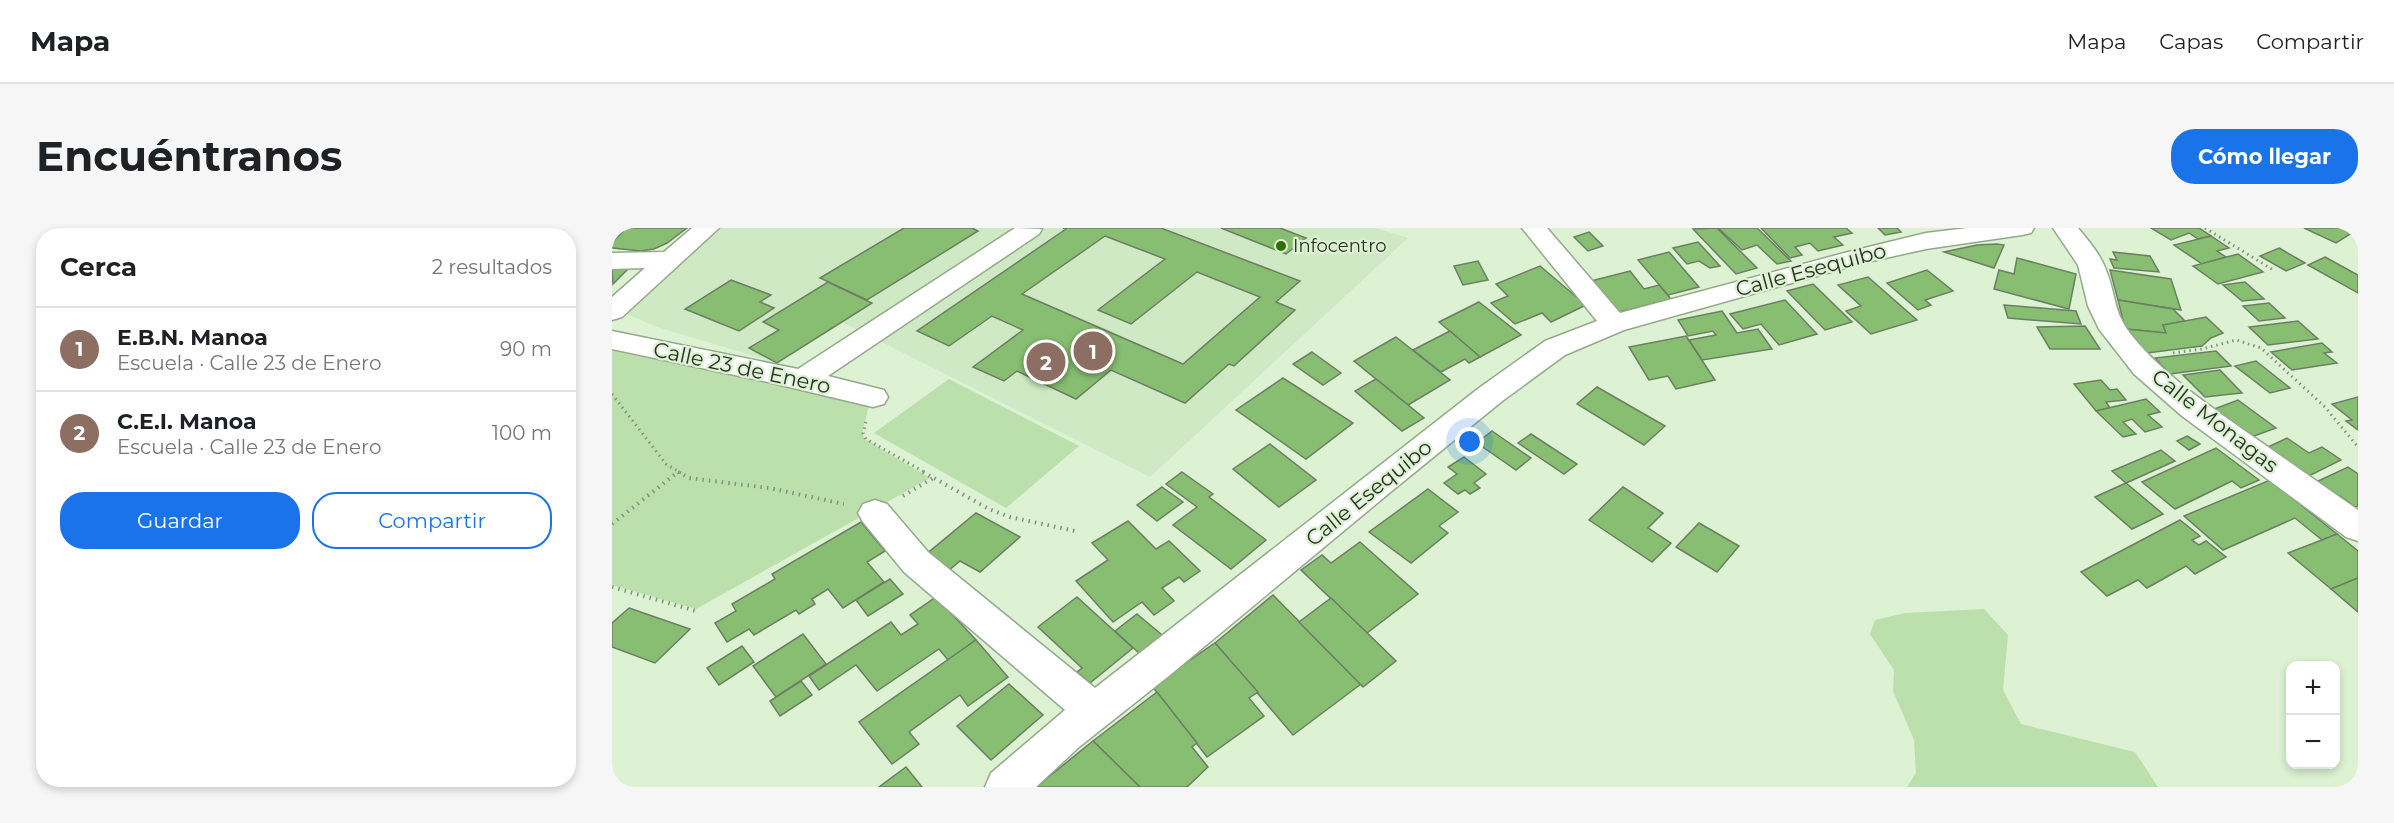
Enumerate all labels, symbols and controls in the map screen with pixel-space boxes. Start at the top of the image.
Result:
text: Mapa [30,24,110,58]
text: Mapa [2067,29,2126,54]
text: Capas [2159,29,2223,54]
text: Compartir [2256,29,2364,54]
button: Cómo llegar [2171,129,2358,184]
text: Encuéntranos [36,130,342,182]
place label: Infocentro [1293,235,1386,257]
street label: Calle Esequibo [1733,237,1889,302]
marker: Infocentro [1274,239,1288,253]
text: Cerca [60,251,137,283]
text: 2 resultados [432,255,552,279]
text: E.B.N. Manoa [117,324,268,351]
pin: 1 [1074,328,1112,374]
text: 1 [76,337,83,361]
text: 90 m [500,337,552,361]
street label: Calle 23 de Enero [651,337,833,399]
pin: 2 [1026,340,1066,384]
text: Escuela · Calle 23 de Enero [117,351,381,375]
street label: Calle Monagas [2147,364,2283,478]
text: C.E.I. Manoa [117,408,257,435]
text: 2 [74,421,85,445]
text: 100 m [492,421,552,445]
your location [1455,427,1484,456]
street label: Calle Esequibo [1301,434,1437,551]
text: Escuela · Calle 23 de Enero [117,435,381,459]
button: Guardar [60,492,300,549]
button: Compartir [312,492,552,549]
map controls [2286,661,2340,769]
button: + [2286,661,2340,715]
button: − [2286,715,2340,769]

